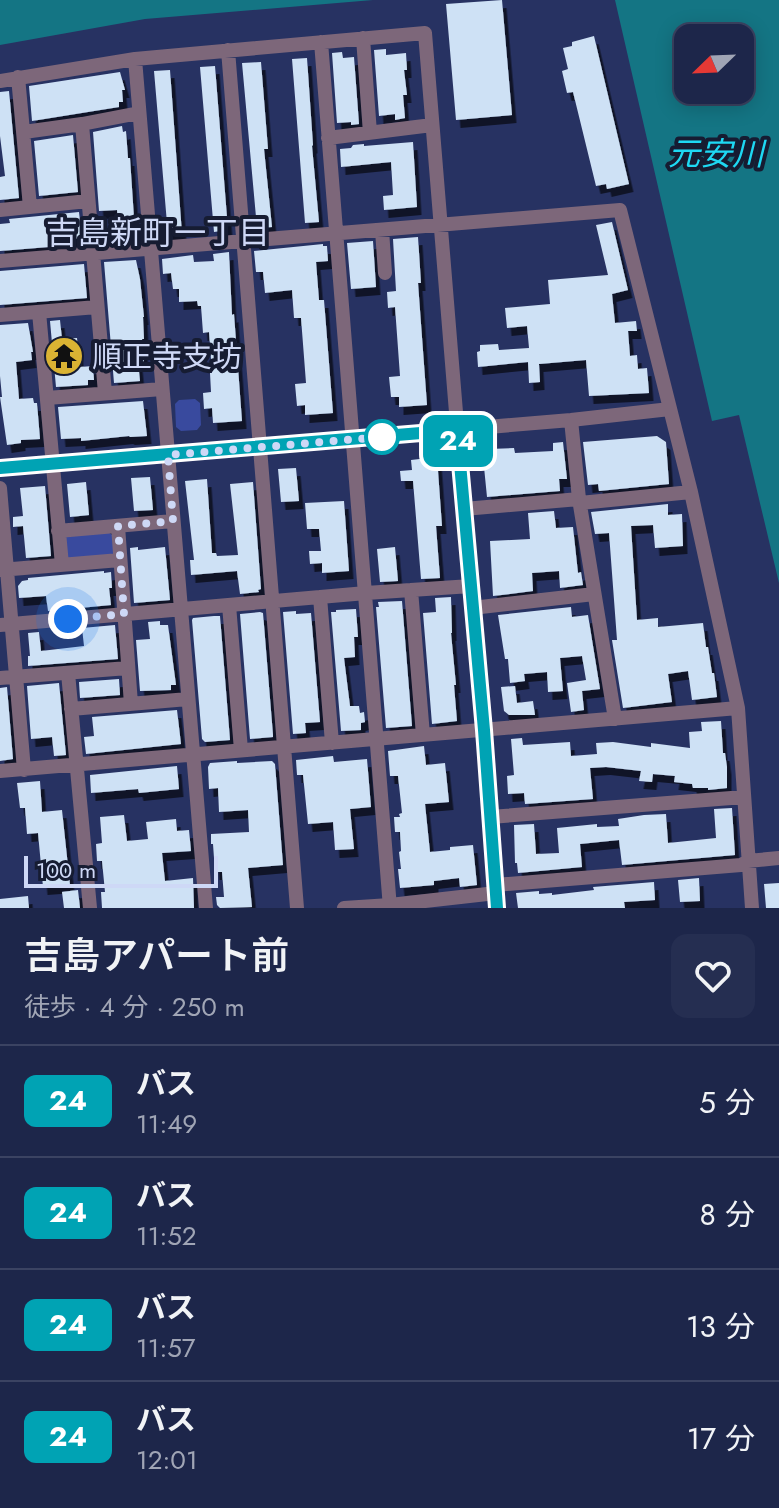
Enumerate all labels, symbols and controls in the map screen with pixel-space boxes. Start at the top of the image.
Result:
north arrow [674,24,754,104]
map controls [674,24,754,104]
water label: 元安川 [668,131,767,177]
district label: 吉島新町一丁目 [46,210,270,256]
temple icon: 順正寺支坊 [43,335,85,377]
place label: 順正寺支坊 [92,335,242,378]
line badge: 24 [422,415,494,467]
unlabelled marker [365,420,399,454]
text: 24 [439,420,477,461]
your location [48,599,88,639]
scale bar [24,852,218,888]
text: 100 m [36,854,96,886]
text: 吉島アパート前 [24,928,289,983]
button: heart [671,934,755,1018]
text: 徒歩 · 4 分 · 250 m [24,988,245,1026]
text: バス [136,1062,196,1105]
text: 24 [49,1080,87,1121]
text: 5 分 [699,1081,755,1124]
text: 11:49 [136,1105,197,1143]
text: バス [136,1174,196,1217]
text: 24 [49,1192,87,1233]
text: 8 分 [700,1193,755,1236]
text: 11:52 [136,1217,197,1255]
text: バス [136,1286,196,1329]
text: 24 [49,1304,87,1345]
text: 13 分 [686,1305,755,1348]
text: 11:57 [136,1329,196,1367]
text: バス [136,1398,196,1441]
text: 24 [49,1416,87,1457]
text: 17 分 [687,1417,755,1460]
text: 12:01 [136,1441,198,1479]

